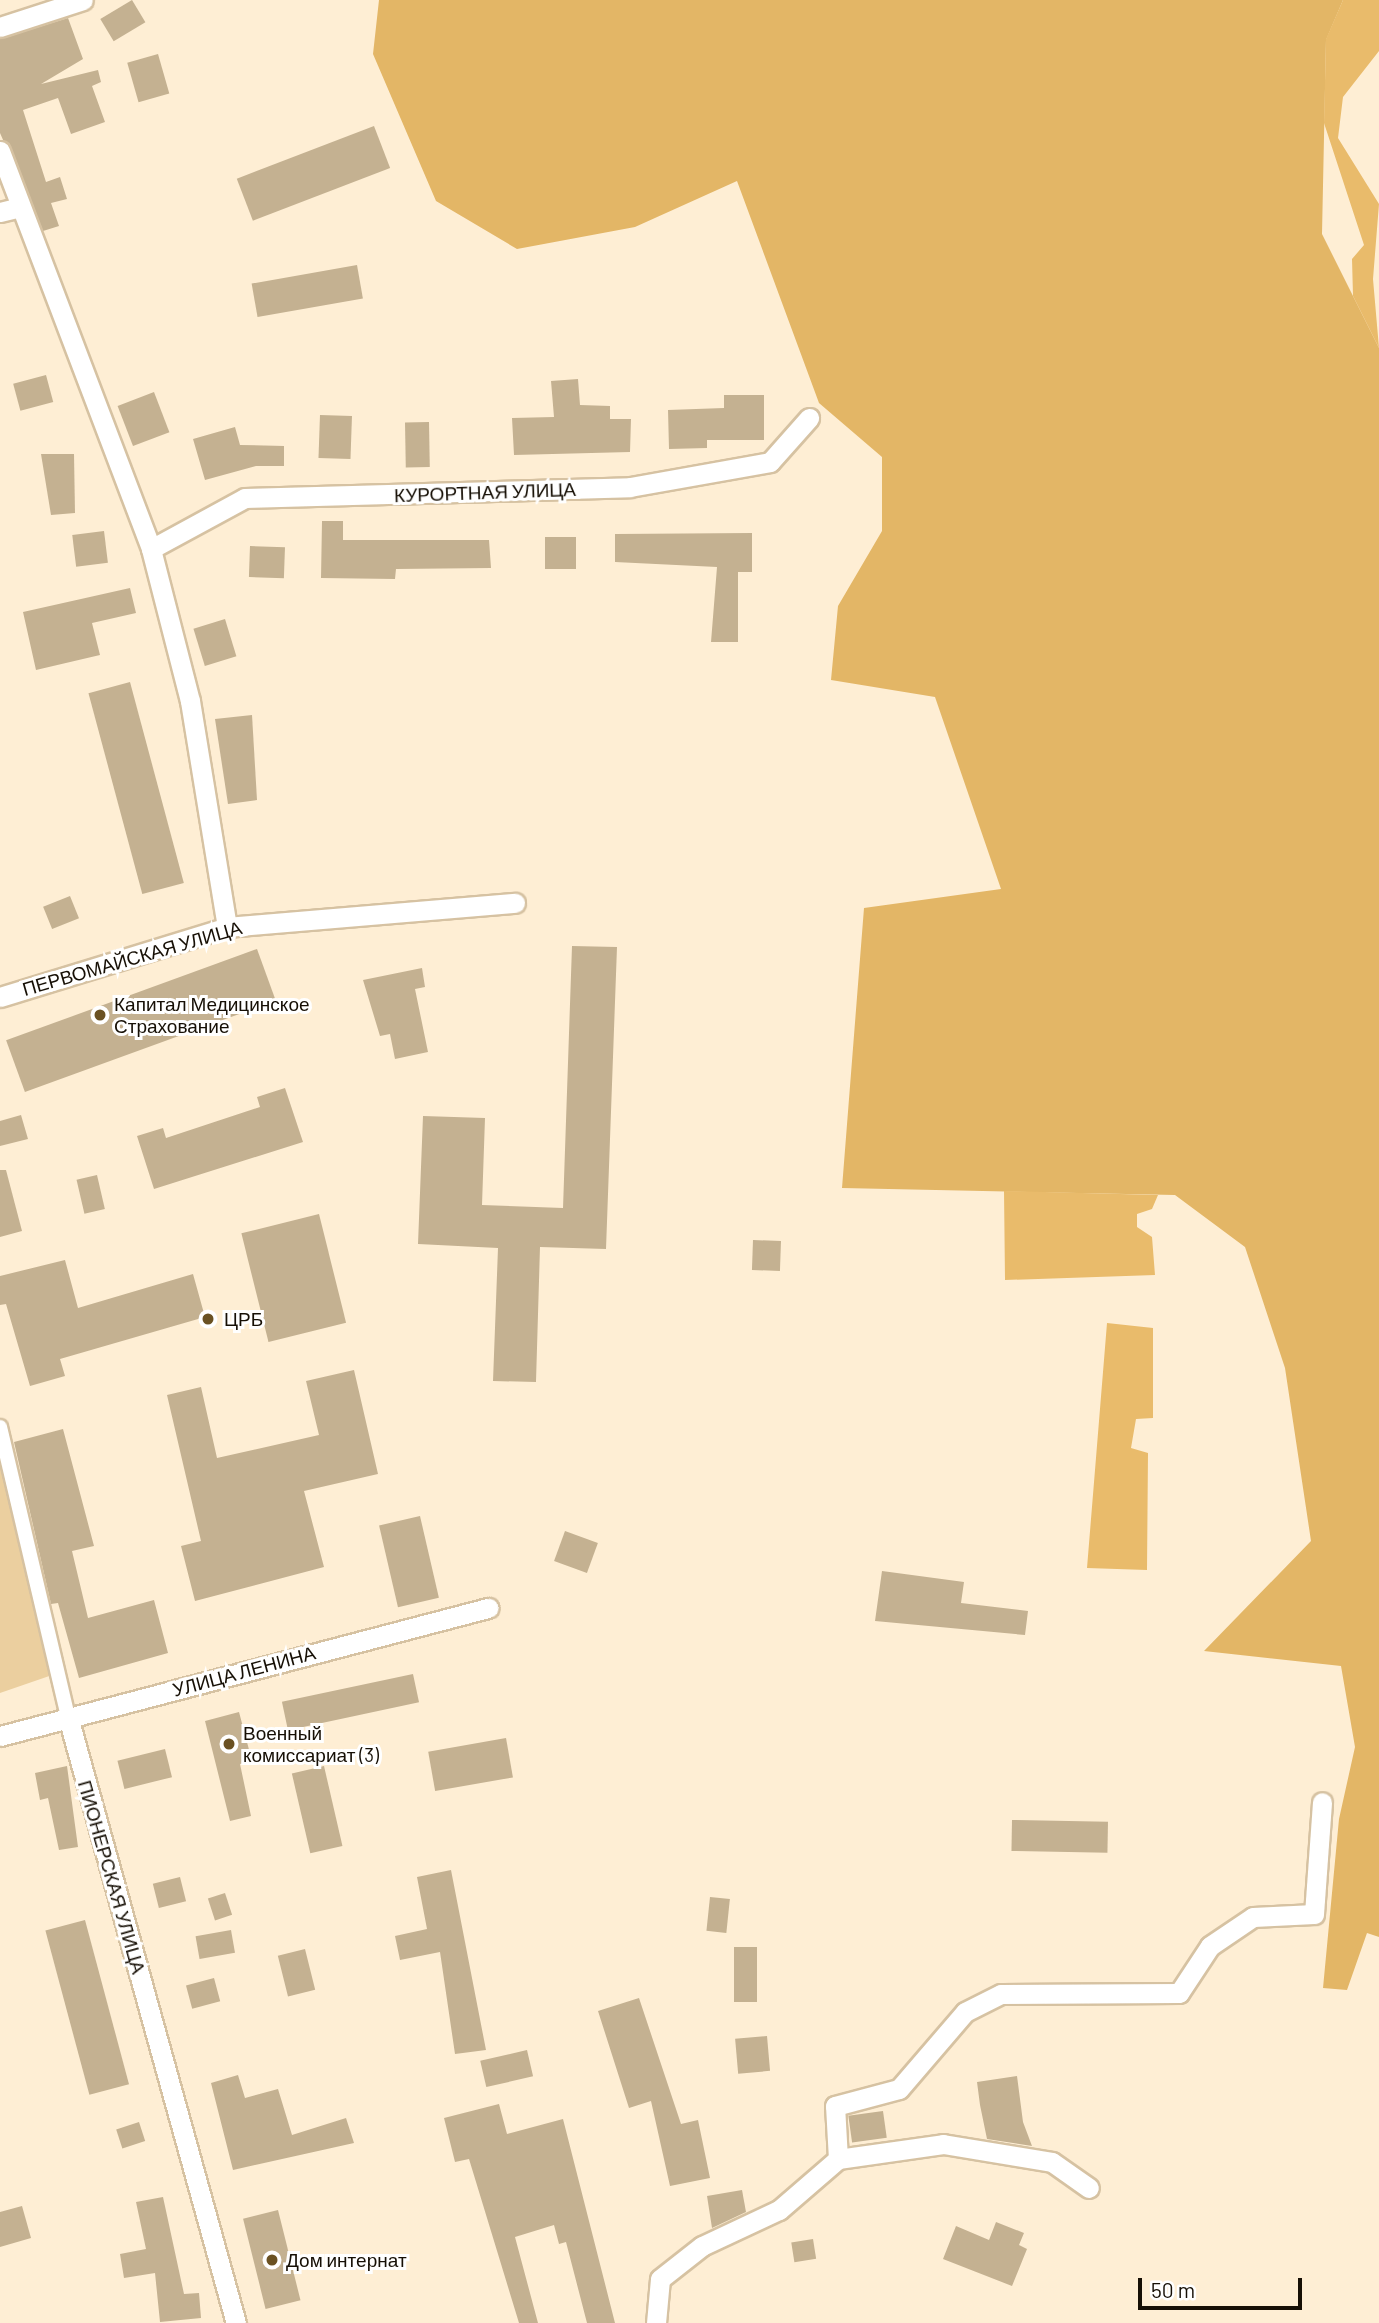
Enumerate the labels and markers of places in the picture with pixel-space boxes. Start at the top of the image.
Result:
place label: Капитал Медицинское Страхование [114,993,310,1037]
marker: Капитал Медицинское Страхование [92,1007,108,1023]
place label: ЦРБ [224,1308,263,1330]
marker: ЦРБ [198,1309,218,1329]
place label: Военный комиссариат (3) [243,1722,379,1766]
marker: Военный комиссариат (3) [221,1736,237,1752]
place label: Дом интернат [286,2249,407,2271]
marker: Дом интернат [264,2252,280,2268]

